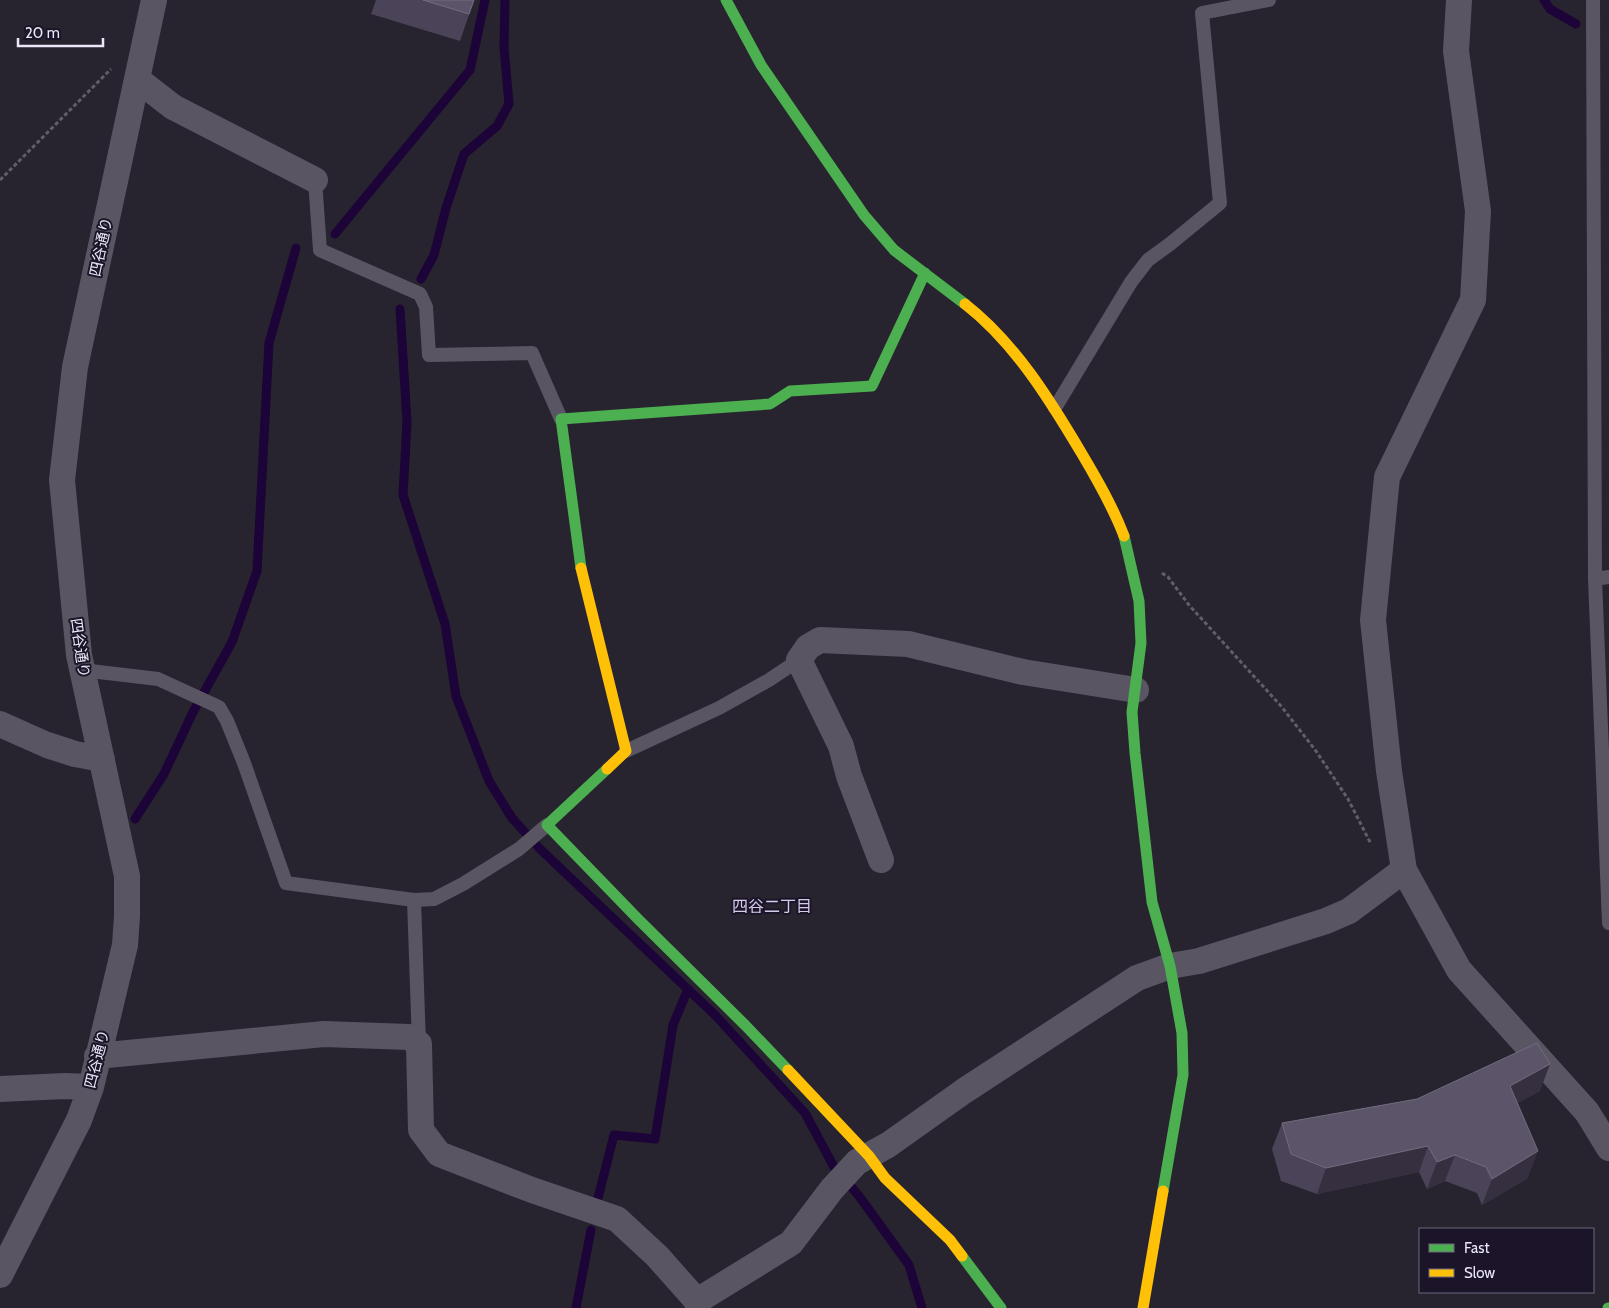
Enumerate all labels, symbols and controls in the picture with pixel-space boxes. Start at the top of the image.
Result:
scale bar [18,15,102,47]
text: 20 m [25,24,60,42]
street label: 四谷通り [86,216,116,278]
street label: 四谷通り [67,617,93,679]
district label: 四谷二丁目 [732,897,812,916]
street label: 四谷通り [81,1028,113,1090]
legend [1419,1228,1594,1293]
text: Fast [1464,1239,1489,1257]
text: Slow [1464,1264,1495,1282]

